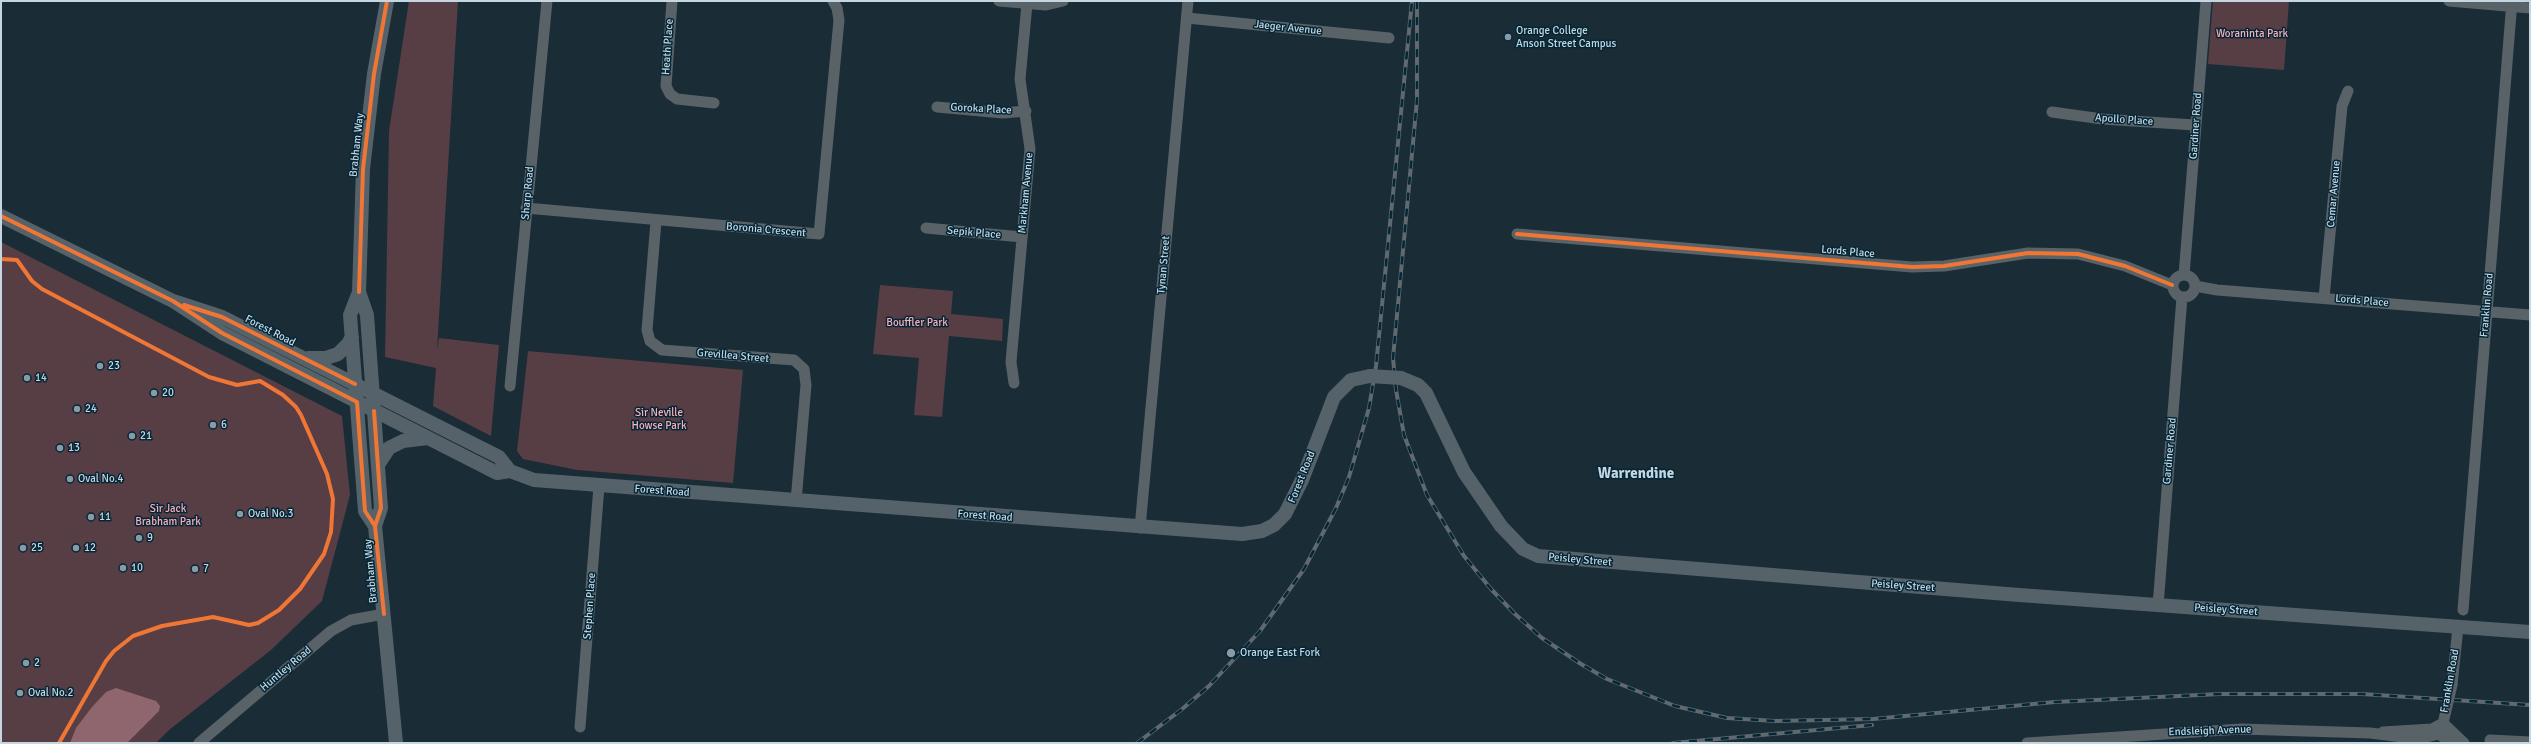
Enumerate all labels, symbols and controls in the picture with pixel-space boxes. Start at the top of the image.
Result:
street label: Heath Place [659,18,677,76]
street label: Jaeger Avenue [1254,18,1322,38]
place label: Orange College Anson Street Campus [1516,24,1616,50]
park label: Woraninta Park [2216,27,2288,41]
marker: Orange College Anson Street Campus [1503,32,1513,42]
street label: Gardiner Road [2187,92,2205,160]
street label: Goroka Place [950,101,1012,117]
street label: Apollo Place [2094,111,2154,129]
street label: Brabham Way [347,112,367,178]
street label: Markham Avenue [1016,152,1036,234]
street label: Cemar Avenue [2324,160,2344,228]
street label: Sharp Road [519,166,537,220]
street label: Boronia Crescent [725,220,807,240]
street label: Sepik Place [947,224,1001,242]
street label: Tynan Street [1155,235,1173,295]
street label: Lords Place [1821,243,1875,261]
street label: Franklin Road [2478,272,2496,338]
street label: Lords Place [2335,292,2389,310]
street label: Forest Road [242,313,298,349]
park label: Bouffler Park [886,316,948,330]
street label: Grevillea Street [696,346,770,366]
place label: 23 [108,359,120,373]
marker: 23 [95,361,105,371]
place label: 14 [35,371,47,385]
marker: 14 [22,373,32,383]
place label: 20 [162,386,174,400]
marker: 20 [149,388,159,398]
place label: 24 [85,402,97,416]
marker: 24 [72,404,82,414]
park label: Sir Neville Howse Park [632,406,686,432]
street label: Gardiner Road [2161,417,2179,485]
place label: 6 [221,418,227,432]
marker: 6 [208,420,218,430]
place label: 21 [140,429,152,443]
marker: 21 [127,431,137,441]
place label: 13 [68,441,80,455]
marker: 13 [55,443,65,453]
street label: Forest Road [1286,449,1318,505]
district label: Warrendine [1598,465,1674,483]
place label: Oval No.4 [78,472,123,486]
marker: Oval No.4 [65,474,75,484]
street label: Forest Road [634,482,690,500]
park label: Sir Jack Brabham Park [135,502,201,528]
place label: Oval No.3 [248,507,293,521]
street label: Forest Road [957,507,1013,525]
marker: Oval No.3 [235,509,245,519]
place label: 11 [99,510,111,524]
marker: 11 [86,512,96,522]
place label: 9 [147,531,153,545]
marker: 9 [134,533,144,543]
street label: Brabham Way [362,538,380,604]
place label: 25 [31,541,43,555]
place label: 12 [84,541,96,555]
marker: 25 [18,543,28,553]
marker: 12 [71,543,81,553]
street label: Peisley Street [1548,551,1612,569]
place label: 10 [131,561,143,575]
place label: 7 [203,562,209,576]
marker: 10 [118,563,128,573]
marker: 7 [190,564,200,574]
street label: Stephen Place [581,572,599,640]
street label: Peisley Street [1871,577,1935,595]
street label: Peisley Street [2194,601,2258,619]
street label: Huntley Road [258,644,314,694]
place label: Orange East Fork [1240,646,1320,660]
marker: Orange East Fork [1225,647,1237,659]
street label: Franklin Road [2438,648,2462,714]
place label: 2 [34,656,40,670]
marker: 2 [21,658,31,668]
place label: Oval No.2 [28,686,73,700]
marker: Oval No.2 [15,688,25,698]
street label: Endsleigh Avenue [2168,723,2252,739]

